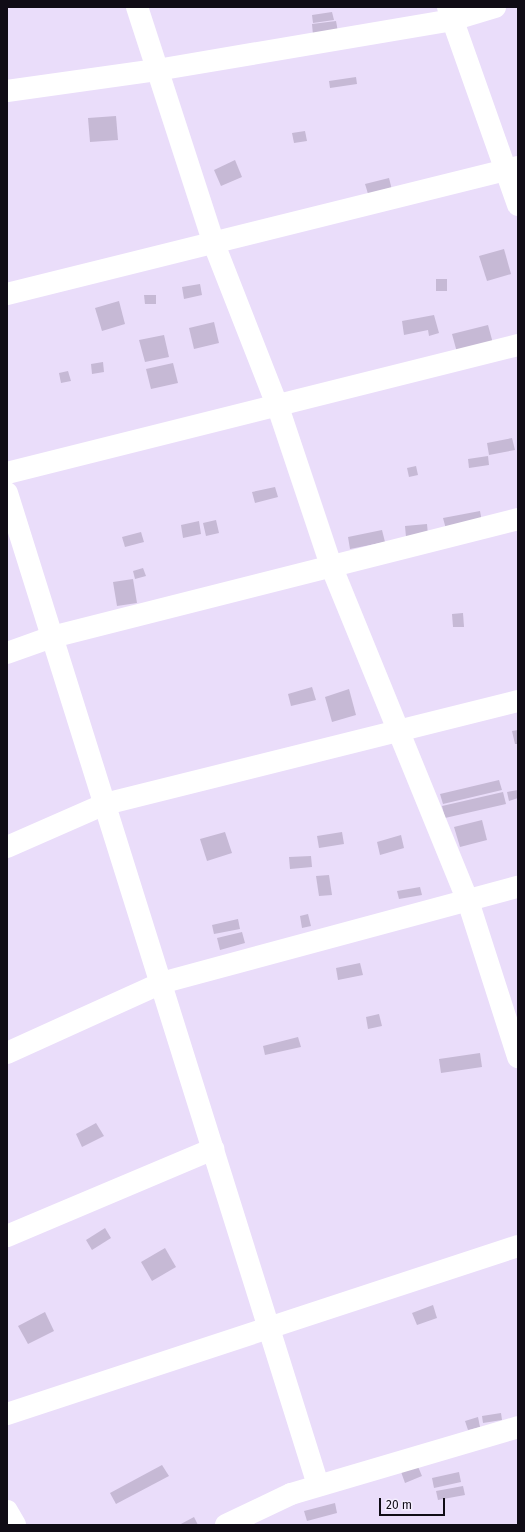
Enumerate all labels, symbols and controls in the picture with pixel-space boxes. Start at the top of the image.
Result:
scale bar [381,1490,447,1516]
text: 20 m [386,1498,412,1512]

